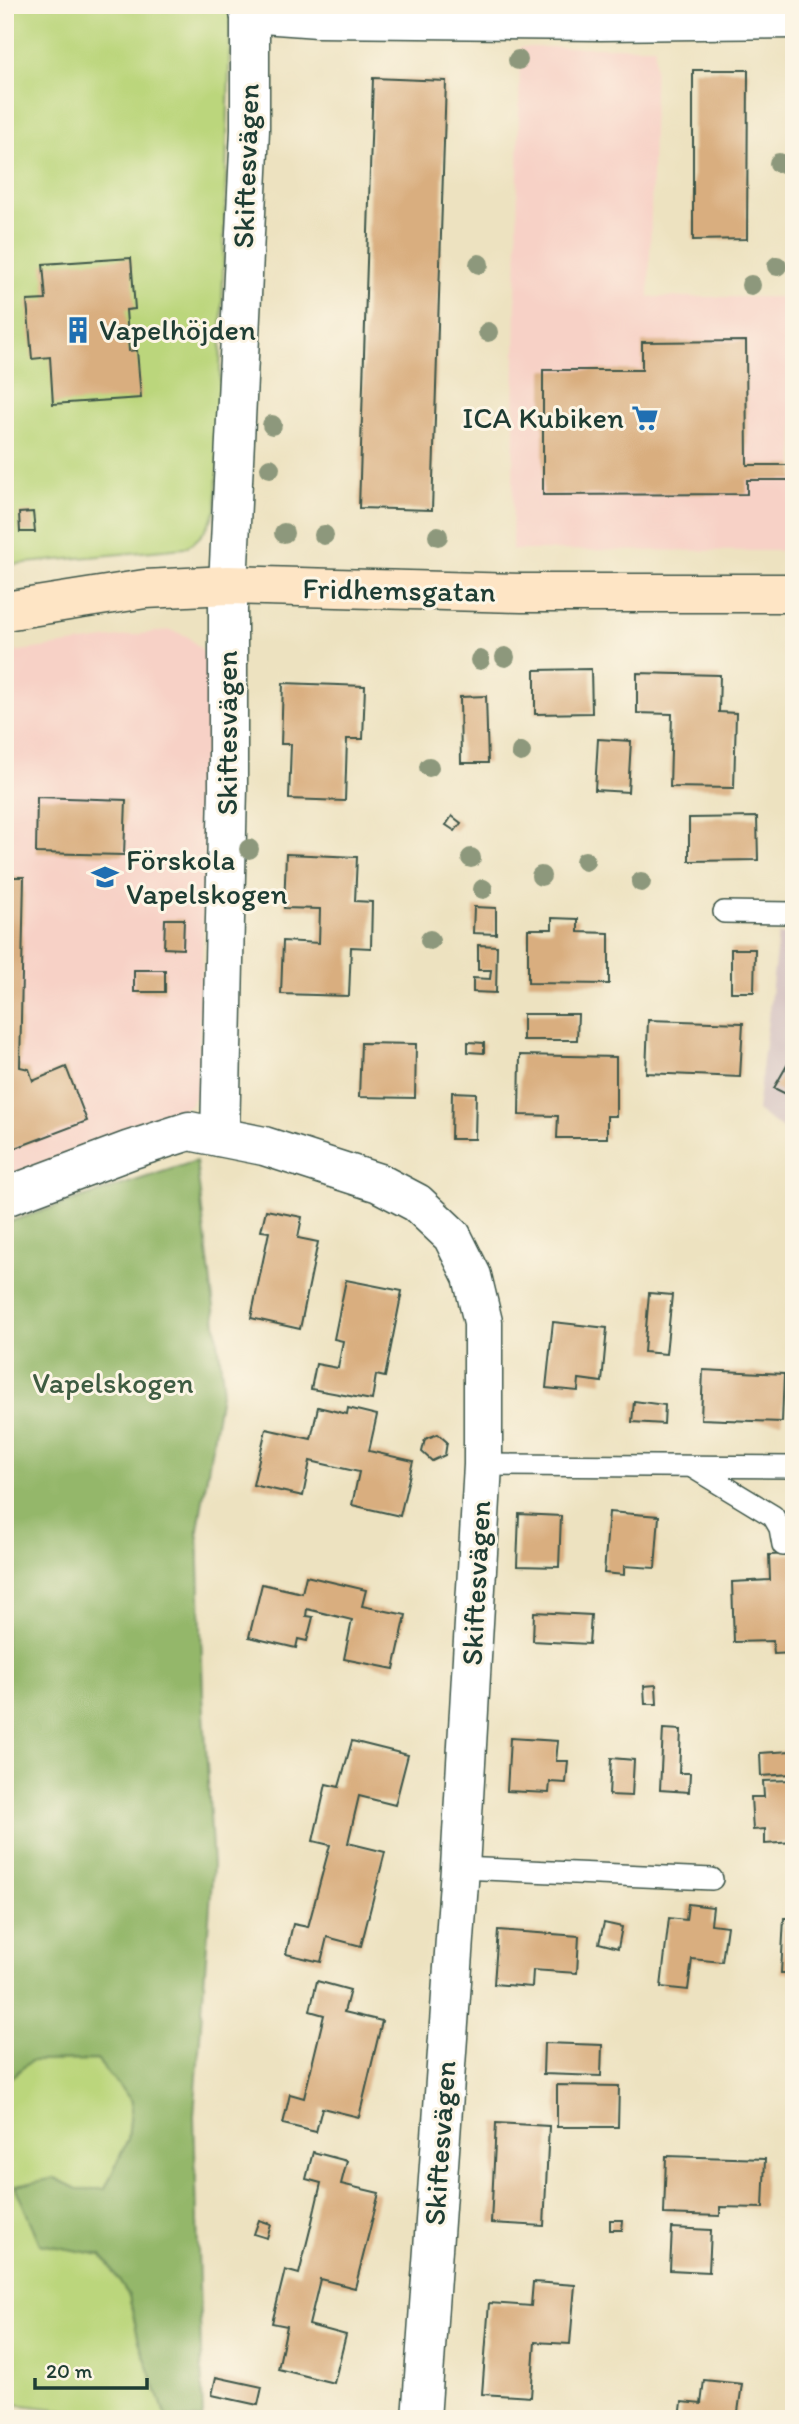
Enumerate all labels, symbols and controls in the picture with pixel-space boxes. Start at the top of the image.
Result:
street label: Skiftesvägen [224,83,267,249]
place label: Vapelhöjden [99,311,256,348]
building icon: Vapelhöjden [63,315,93,345]
place label: ICA Kubiken [462,399,624,436]
supermarket icon: ICA Kubiken [630,403,660,433]
street label: Fridhemsgatan [302,569,496,610]
street label: Skiftesvägen [208,650,245,816]
place label: Förskola Vapelskogen [126,841,288,912]
school or university icon: Förskola Vapelskogen [90,862,120,892]
park label: Vapelskogen [32,1364,194,1401]
street label: Skiftesvägen [453,1500,498,1666]
street label: Skiftesvägen [415,2059,464,2227]
scale bar [35,2347,147,2391]
text: 20 m [46,2358,93,2383]

